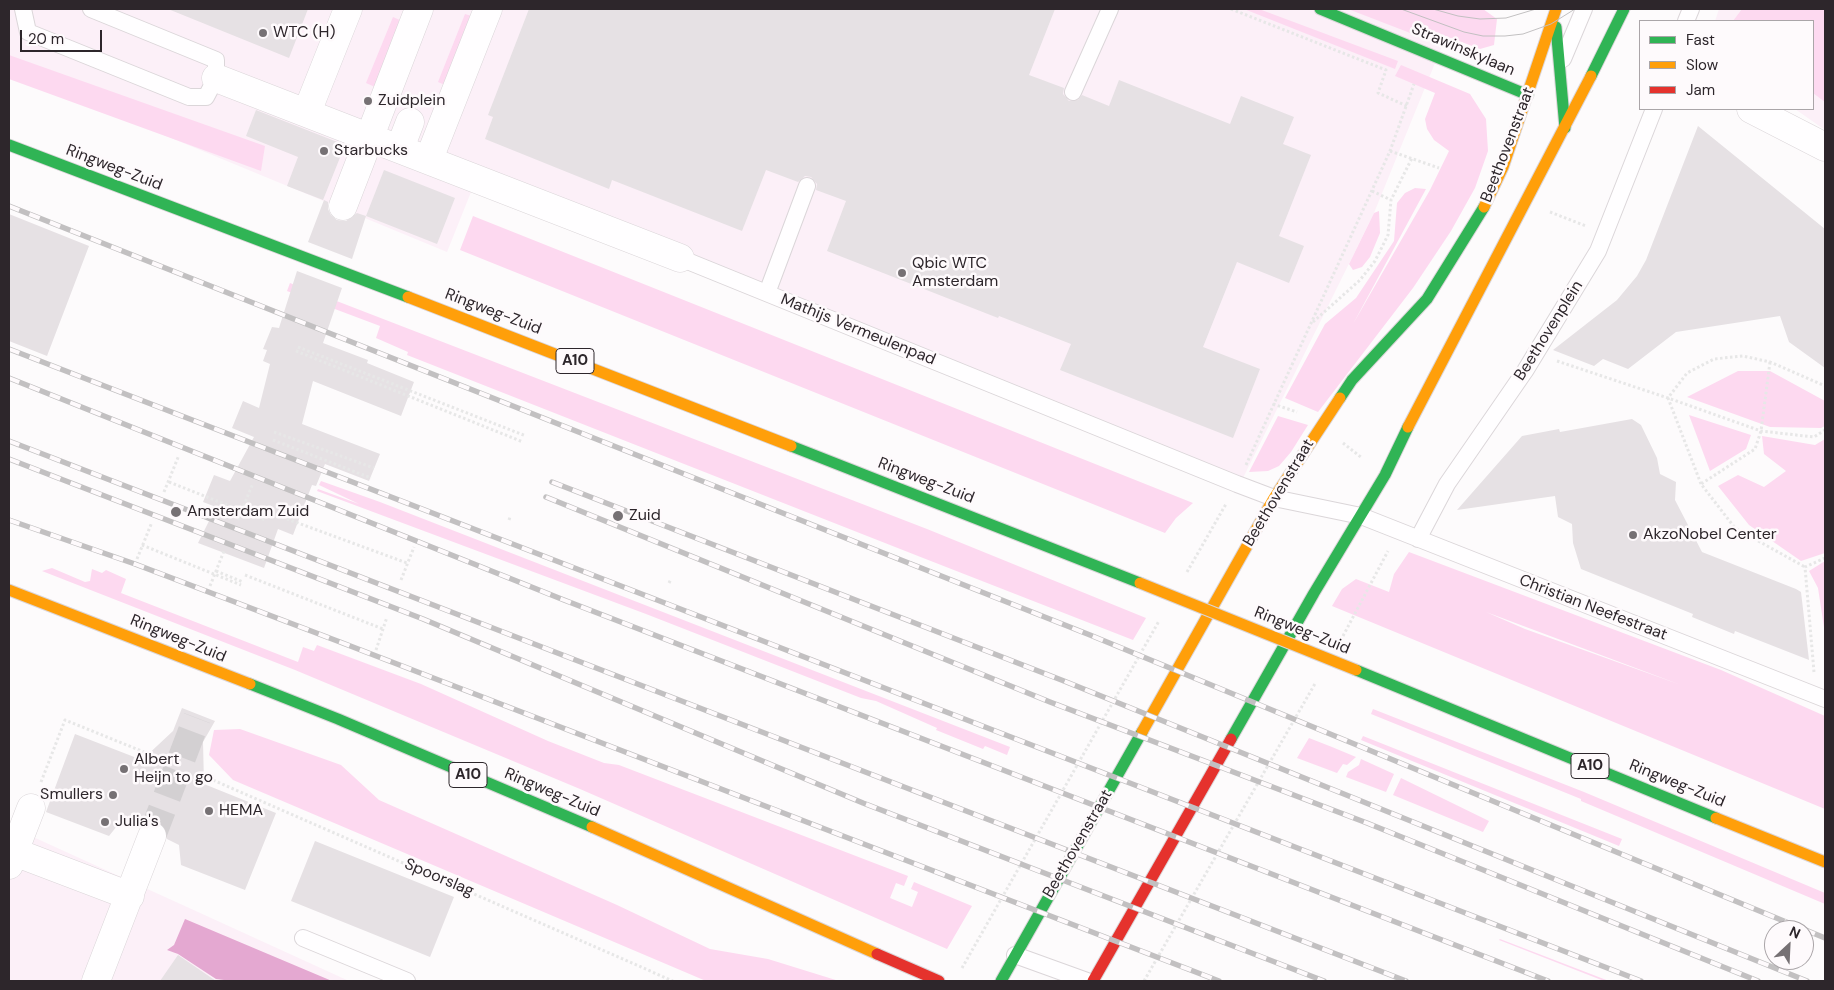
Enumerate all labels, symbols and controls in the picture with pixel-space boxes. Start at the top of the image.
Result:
scale bar [22,20,105,52]
street label: Strawinskylaan [1408,20,1518,80]
legend [1639,20,1814,110]
place label: WTC (H) [273,23,335,43]
marker: WTC (H) [257,27,269,39]
text: 20 m [28,29,64,49]
text: Fast [1686,30,1715,50]
text: Slow [1686,55,1718,75]
text: Jam [1686,80,1715,100]
street label: Beethovenstraat [1477,85,1539,205]
place label: Zuidplein [378,91,445,111]
marker: Zuidplein [362,95,374,107]
street label: Ringweg-Zuid [63,141,165,195]
place label: Starbucks [334,141,408,161]
marker: Starbucks [318,145,330,157]
place label: Qbic WTC Amsterdam [912,254,998,292]
marker: Qbic WTC Amsterdam [896,267,908,279]
street label: Beethovenplein [1511,278,1587,384]
street label: Ringweg-Zuid [442,285,544,339]
street label: Mathijs Vermeulenpad [778,290,938,370]
road number: A10 [556,348,594,374]
street label: Beethovenstraat [1239,436,1319,550]
street label: Ringweg-Zuid [875,454,977,508]
place label: Amsterdam Zuid [187,502,309,522]
marker: Amsterdam Zuid [169,505,183,519]
place label: Zuid [629,506,661,526]
marker: Zuid [611,509,625,523]
place label: AkzoNobel Center [1643,525,1777,545]
marker: AkzoNobel Center [1627,529,1639,541]
street label: Christian Neefestraat [1516,571,1670,645]
street label: Ringweg-Zuid [1251,603,1353,659]
street label: Ringweg-Zuid [127,611,229,667]
place label: Albert Heijn to go [134,750,213,788]
road number: A10 [1571,754,1609,778]
street label: Ringweg-Zuid [1626,756,1728,812]
road number: A10 [449,762,487,788]
marker: Albert Heijn to go [118,763,130,775]
street label: Ringweg-Zuid [501,764,603,822]
place label: Smullers [40,785,103,805]
street label: Beethovenstraat [1039,786,1117,902]
marker: Smullers [107,789,119,801]
place label: HEMA [219,801,263,821]
marker: HEMA [203,805,215,817]
place label: Julia's [115,812,159,832]
marker: Julia's [99,816,111,828]
street label: Spoorslag [401,855,477,901]
north arrow [1764,920,1814,970]
text: N [1786,922,1803,943]

